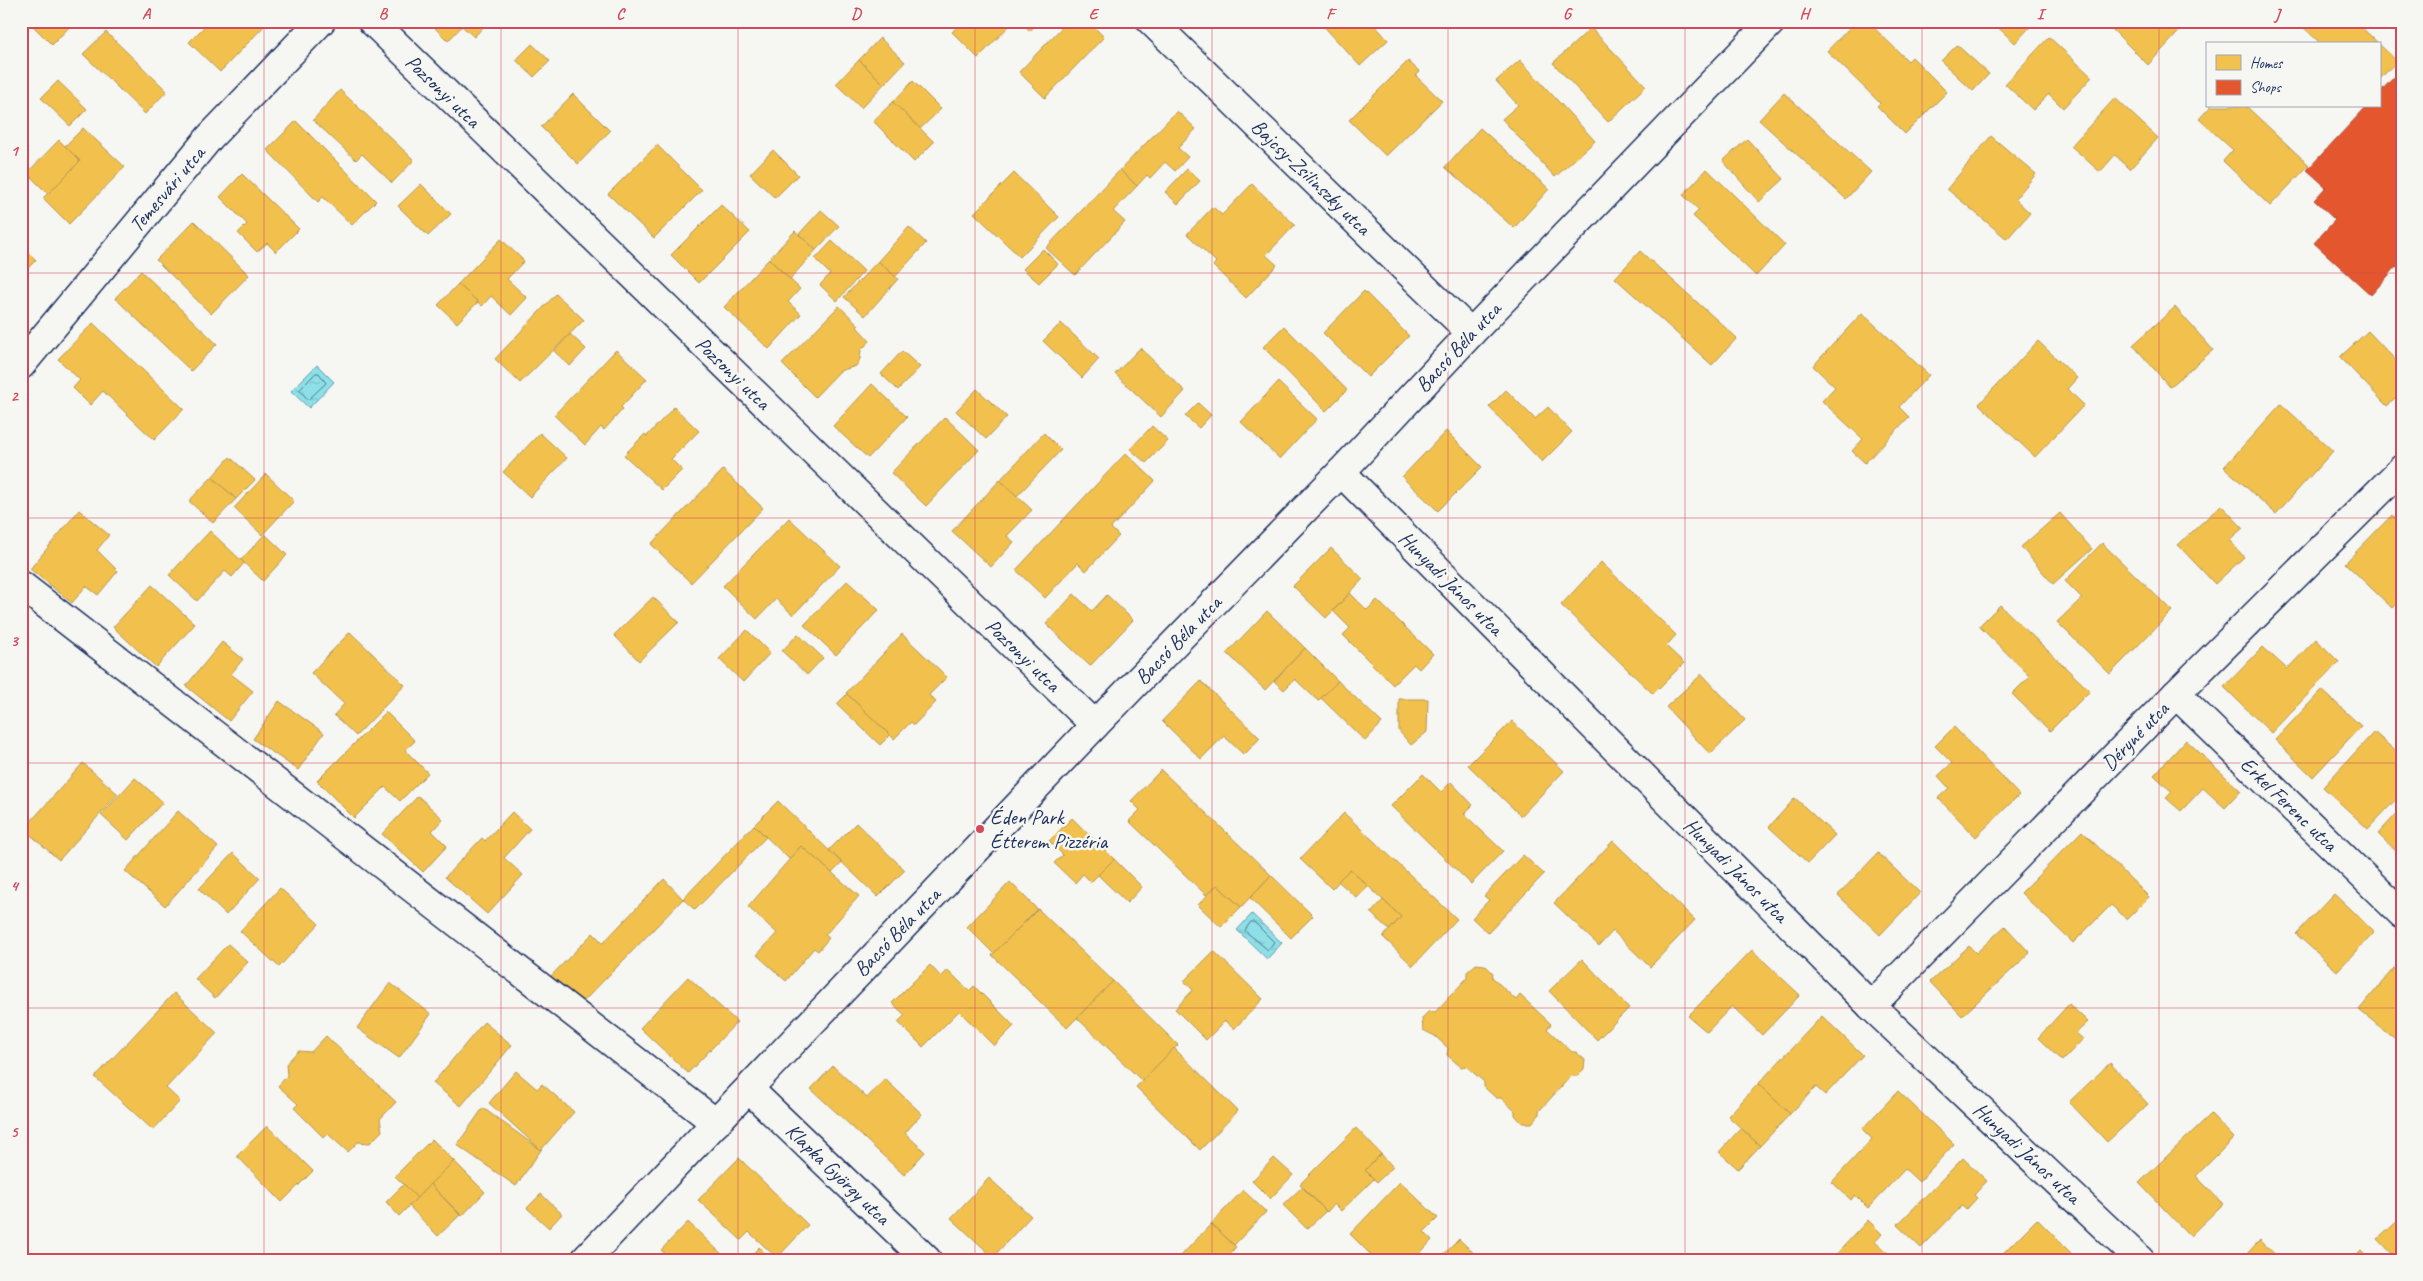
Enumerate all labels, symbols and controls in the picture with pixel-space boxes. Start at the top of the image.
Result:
text: A [142,4,152,24]
text: B [379,4,389,24]
text: C [616,4,626,24]
text: D [851,4,862,24]
text: E [1089,4,1100,24]
text: F [1326,4,1337,24]
text: G [1563,4,1573,24]
text: H [1799,4,1811,24]
text: I [2037,4,2047,24]
text: J [2273,4,2282,24]
legend [2206,42,2380,108]
street label: Pozsonyi utca [400,49,487,134]
text: Homes [2250,54,2284,73]
text: Shops [2250,78,2283,97]
street label: Bajcsy-Zsilinszky utca [1246,113,1377,242]
street label: Temesvári utca [124,139,212,237]
text: 1 [10,141,19,161]
street label: Bacsó Béla utca [1410,295,1508,398]
street label: Pozsonyi utca [690,331,777,416]
text: 2 [10,386,19,406]
street label: Hunyadi János utca [1393,525,1510,642]
street label: Bacsó Béla utca [1129,588,1229,690]
street label: Pozsonyi utca [980,613,1067,698]
text: 3 [10,631,19,651]
street label: Déryné utca [2096,695,2175,776]
street label: Erkel Ferenc utca [2235,751,2344,858]
place label: Éden Park Étterem Pizzéria [990,804,1109,854]
street label: Hunyadi János utca [1678,812,1795,929]
marker: Éden Park Étterem Pizzéria [974,823,986,835]
text: 4 [10,876,19,896]
street label: Bacsó Béla utca [848,880,948,982]
street label: Hunyadi János utca [1968,1097,2088,1211]
street label: Klapka György utca [780,1118,897,1231]
text: 5 [11,1122,20,1142]

